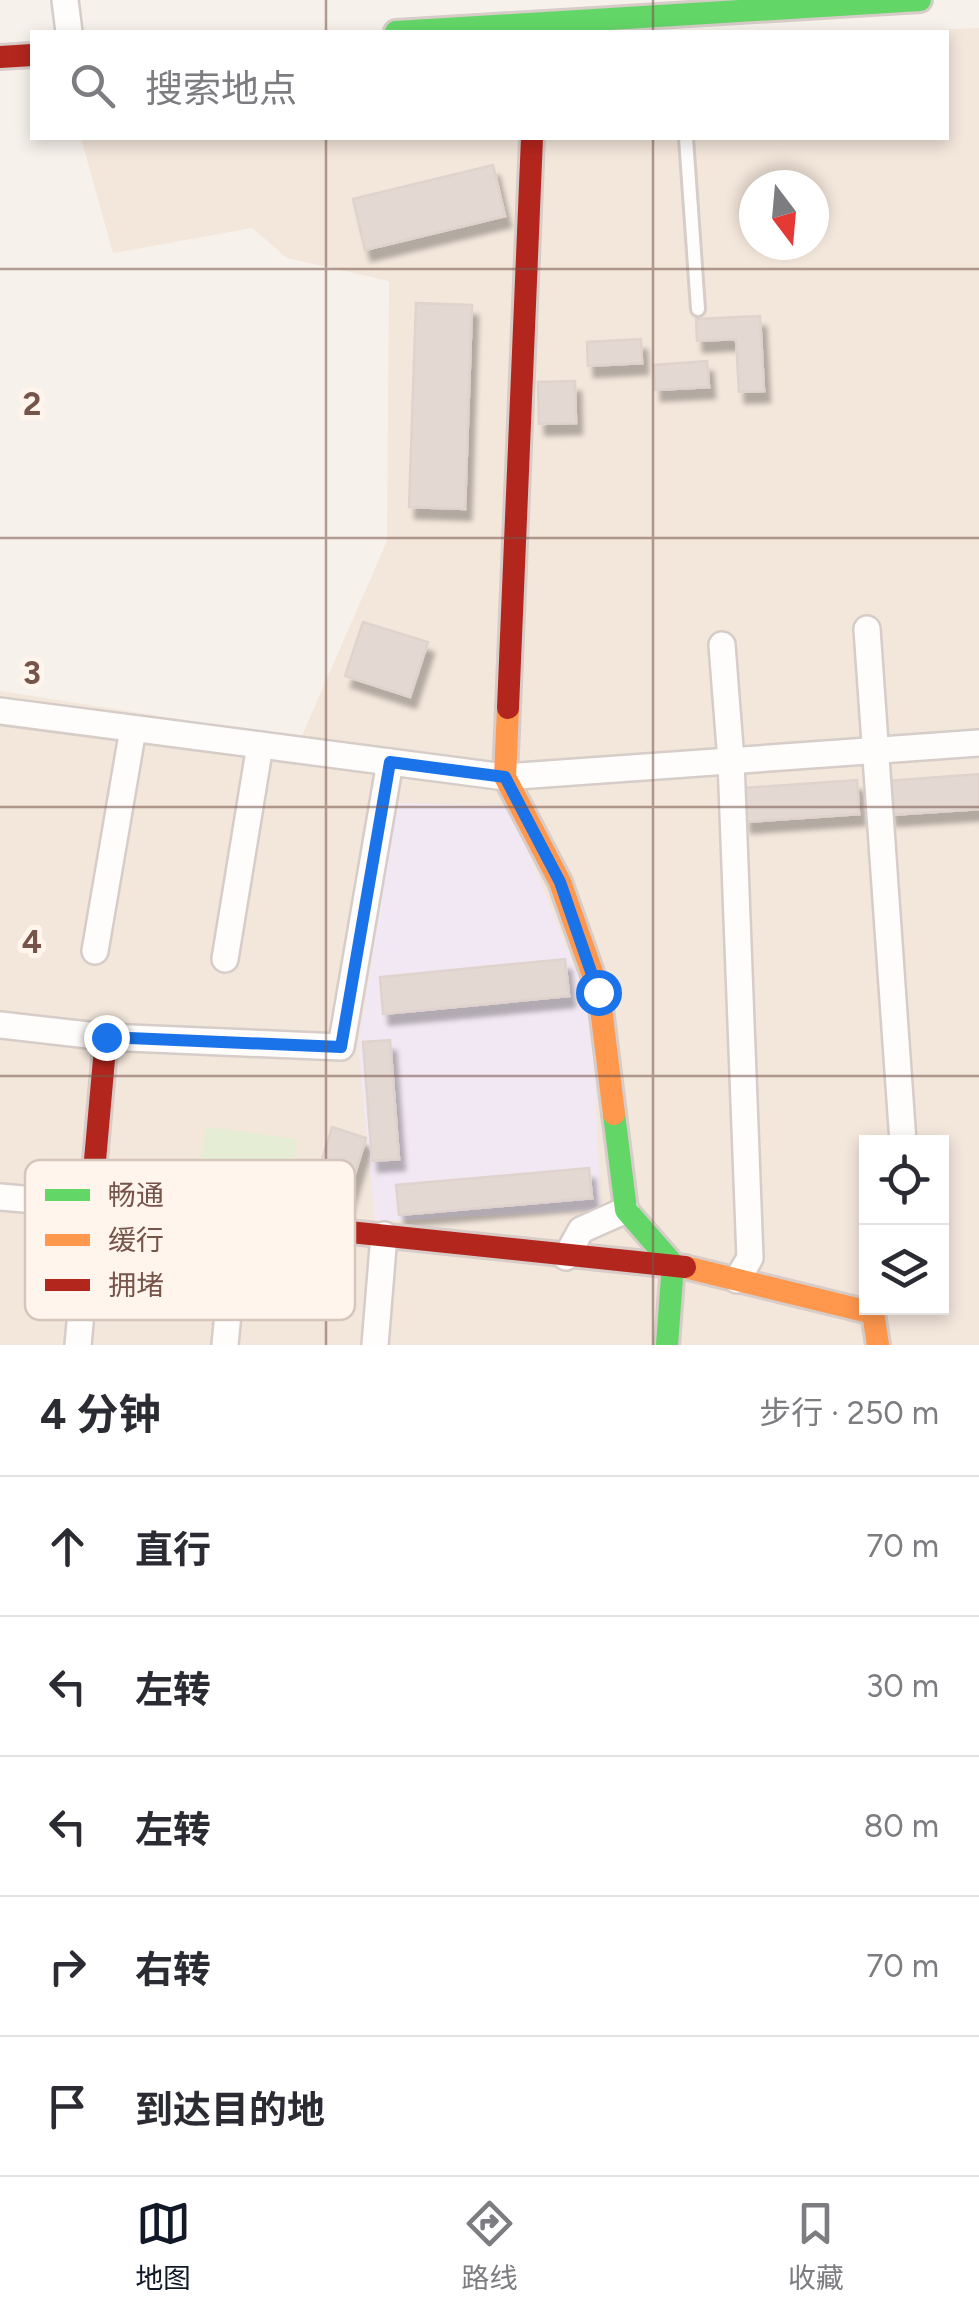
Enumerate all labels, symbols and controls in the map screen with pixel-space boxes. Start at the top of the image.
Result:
search box [30,30,949,140]
icon: search [65,58,120,113]
text: 搜索地点 [145,66,297,112]
north arrow [739,170,829,260]
text: 2 [23,385,41,423]
text: 3 [23,654,41,692]
text: 4 [22,923,42,961]
route start [576,970,622,1016]
route end [84,1015,130,1061]
map controls [859,1135,949,1315]
button: locate [859,1135,949,1225]
legend [25,1160,355,1320]
text: 畅通 [108,1178,164,1212]
text: 缓行 [108,1223,164,1257]
button: layers [859,1225,949,1315]
text: 拥堵 [108,1268,164,1302]
text: 4 分钟 [40,1389,161,1440]
text: 步行 · 250 m [759,1394,939,1432]
icon: ahead [40,1519,95,1574]
text: 直行 [135,1527,211,1573]
text: 70 m [866,1527,939,1565]
icon: left [40,1659,95,1714]
text: 左转 [135,1667,211,1713]
text: 30 m [866,1667,939,1705]
icon: left [40,1799,95,1854]
text: 左转 [135,1807,211,1853]
text: 80 m [864,1807,939,1845]
icon: right [40,1939,95,1994]
text: 右转 [135,1947,211,1993]
text: 70 m [866,1947,939,1985]
icon: arrive [40,2079,95,2134]
text: 到达目的地 [135,2087,325,2133]
tab: 地图 [135,2196,191,2296]
tab: 路线 [461,2196,518,2296]
tab: 收藏 [788,2196,844,2296]

